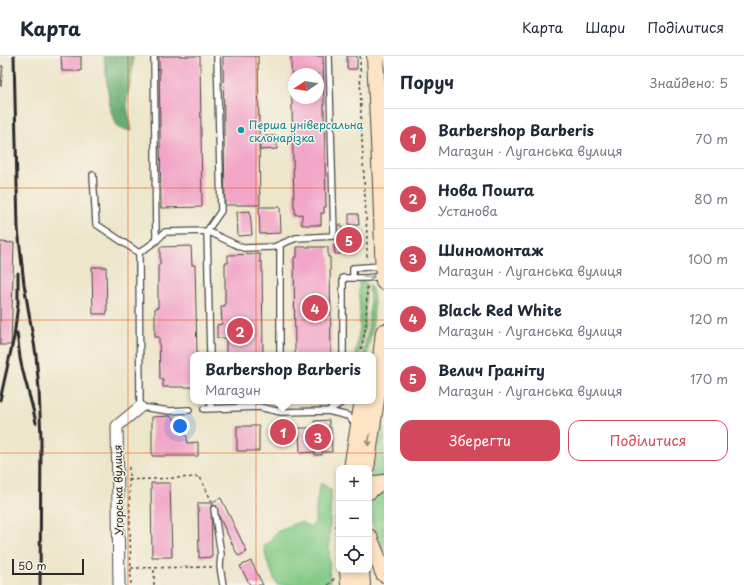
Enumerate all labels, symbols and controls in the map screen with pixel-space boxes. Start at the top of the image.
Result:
text: Карта [20,14,81,42]
text: Карта [522,17,563,38]
text: Шари [585,17,625,38]
text: Поділитися [647,17,724,38]
north arrow [288,68,324,104]
text: Поруч [400,69,454,95]
text: Знайдено: 5 [650,73,728,92]
place label: Перша універсальна склонарізка [249,116,364,146]
text: Barbershop Barberis [438,118,594,141]
marker: Перша універсальна склонарізка [236,125,246,135]
text: 1 [410,129,416,148]
text: 70 m [695,129,728,148]
text: Магазин · Луганська вулиця [438,141,623,160]
text: Нова Пошта [438,178,534,201]
text: 2 [408,189,418,208]
text: 80 m [694,189,728,208]
text: Установа [438,201,498,220]
pin: 5 [336,225,362,255]
text: Шиномонтаж [438,238,543,261]
text: 3 [409,249,417,268]
text: 100 m [688,249,728,268]
text: Магазин · Луганська вулиця [438,261,623,280]
one-way arrow [362,274,375,281]
pin: 4 [302,293,328,323]
text: Black Red White [438,298,562,321]
text: 4 [409,309,417,328]
text: 120 m [689,309,728,328]
pin: 2 [227,316,253,346]
text: Магазин · Луганська вулиця [438,321,623,340]
popup [190,352,376,404]
text: Barbershop Barberis [205,357,361,380]
text: Велич Граніту [438,358,545,381]
text: 5 [409,369,417,388]
text: 170 m [690,369,728,388]
text: Магазин [205,380,261,399]
text: Магазин · Луганська вулиця [438,381,623,400]
your location [170,416,190,436]
pin: 1 [270,417,296,447]
button: Зберегти [400,420,560,461]
button: Поділитися [568,420,728,461]
pin: 3 [305,422,331,452]
one-way arrow [365,433,373,446]
street label: Угорська вулиця [109,445,127,535]
map controls [336,465,372,573]
button: + [336,465,372,501]
button: − [336,501,372,537]
button: locate [336,537,372,573]
scale bar [12,557,84,576]
text: 50 m [18,557,47,574]

